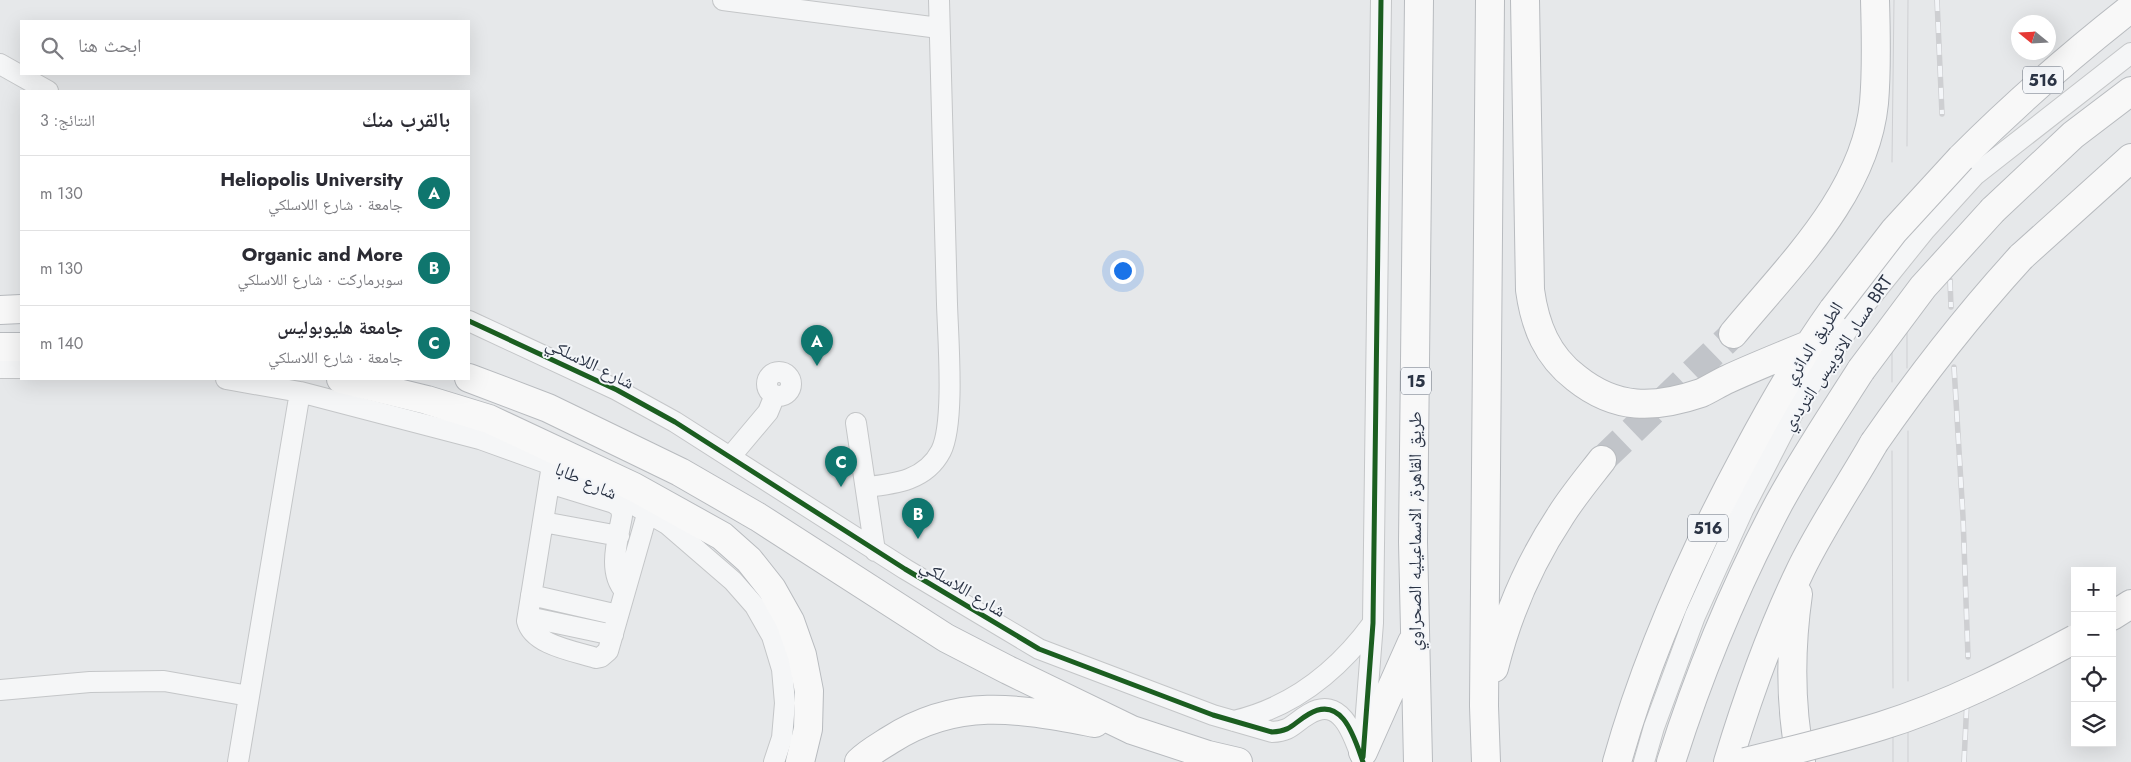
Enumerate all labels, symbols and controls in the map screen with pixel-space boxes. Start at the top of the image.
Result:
north arrow [2011,15,2056,60]
search box [20,20,470,75]
text: ابحث هنا [78,32,142,59]
icon: search [38,34,66,62]
road number: 516 [2023,66,2063,94]
text: بالقرب منك [362,105,450,135]
text: النتائج: 3 [40,109,95,132]
text: Heliopolis University [220,166,403,193]
text: 130 m [40,182,83,205]
text: A [428,182,440,205]
text: جامعة · شارع اللاسلكي [268,193,403,216]
text: Organic and More [242,241,403,268]
text: 130 m [40,257,83,280]
text: B [429,257,439,280]
your location [1110,258,1136,284]
text: سوبرماركت · شارع اللاسلكي [238,268,403,291]
street label: مسار الاتوبيس الترددي BRT [1775,270,1900,437]
street label: الطريق الدائري [1776,296,1851,390]
text: جامعة هليوبوليس [277,314,403,341]
pin: A [801,325,833,366]
street label: شارع اللاسلكي [541,330,639,397]
text: 140 m [40,332,83,355]
text: C [428,332,440,355]
text: جامعة · شارع اللاسلكي [268,346,403,369]
road number: 15 [1401,368,1431,394]
street label: طريق القاهرة, الاسماعيليه الصحراوي [1402,411,1430,651]
pin: C [825,446,857,487]
street label: شارع طابا [551,456,621,506]
pin: B [902,498,934,539]
road number: 516 [1688,514,1728,542]
street label: شارع اللاسلكي [915,552,1011,625]
map controls [2071,567,2116,747]
button: + [2071,567,2116,612]
button: − [2071,612,2116,657]
button: locate [2071,657,2116,702]
button: layers [2071,702,2116,747]

